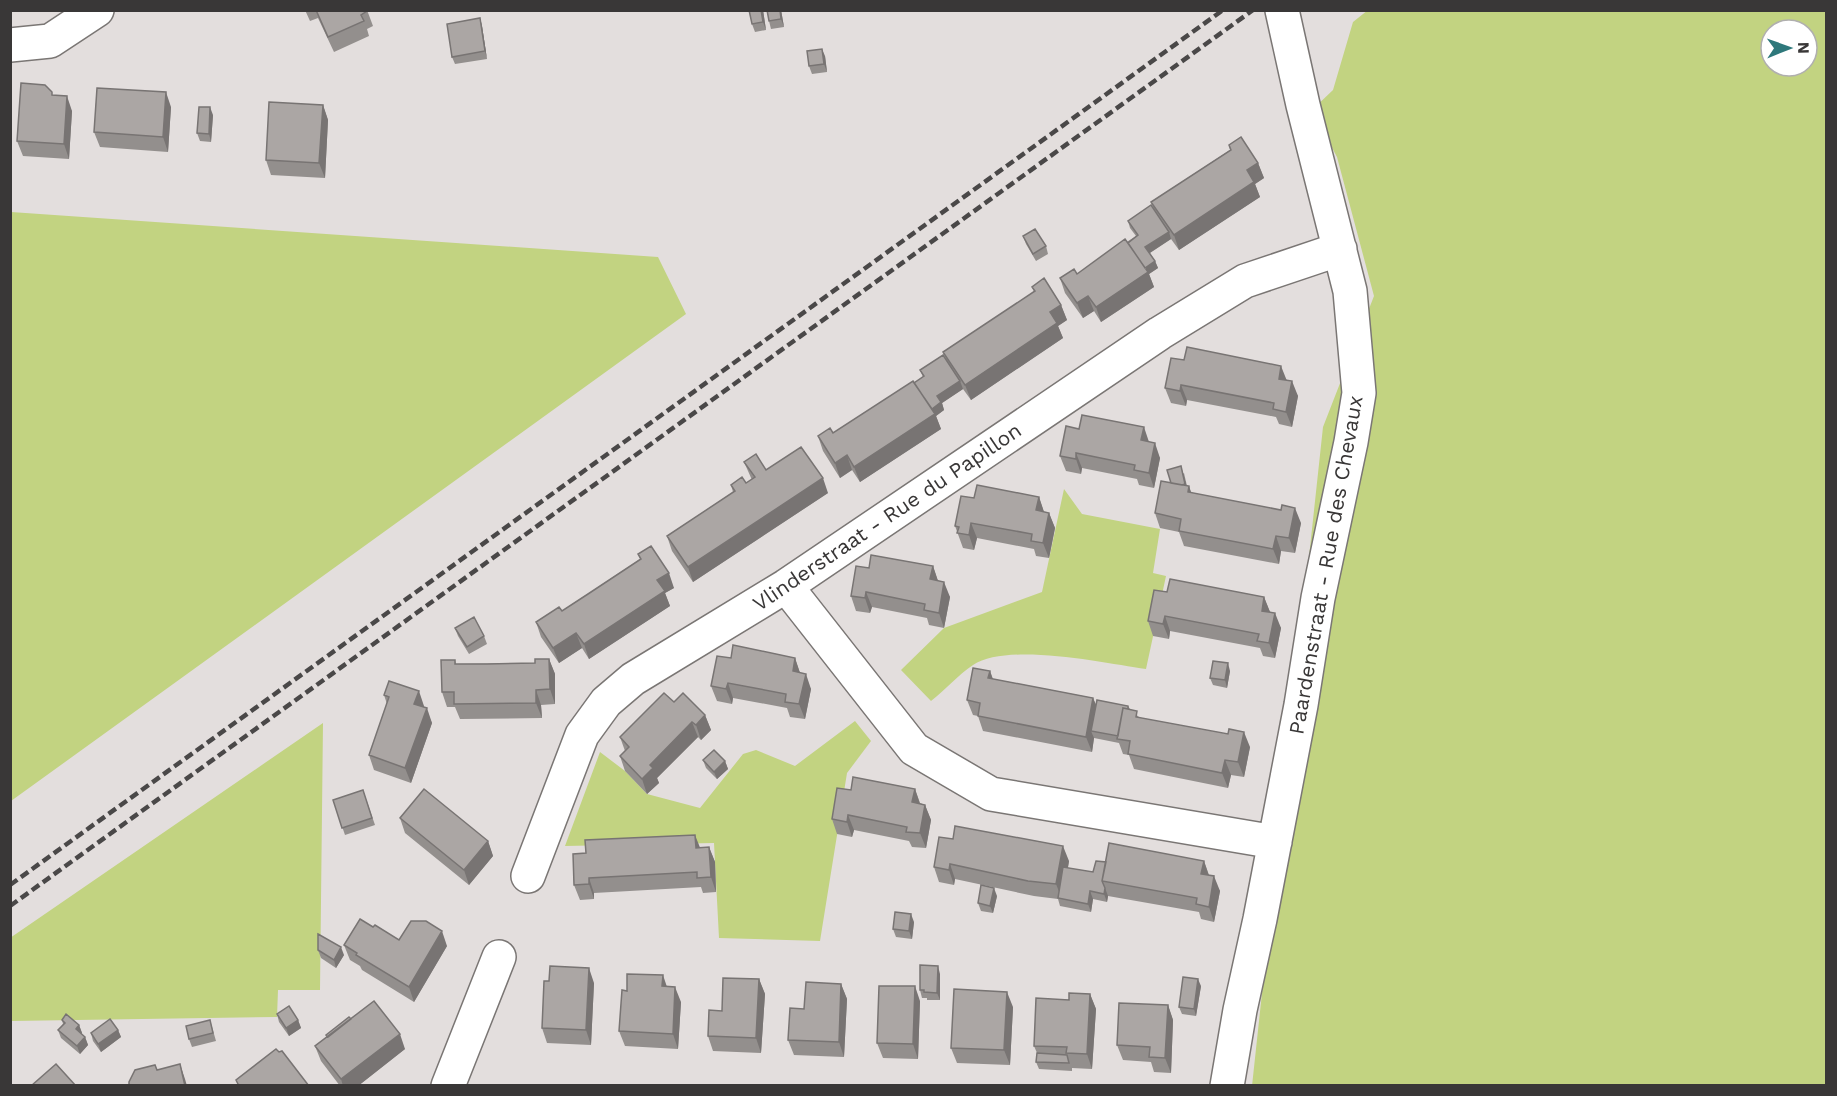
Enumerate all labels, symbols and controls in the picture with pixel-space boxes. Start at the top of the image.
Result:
north arrow [1759,18,1819,78]
text: N [1794,42,1813,54]
street label: Paardenstraat - Rue des Chevaux [1283,393,1368,736]
street label: Vlinderstraat - Rue du Papillon [748,417,1026,616]

